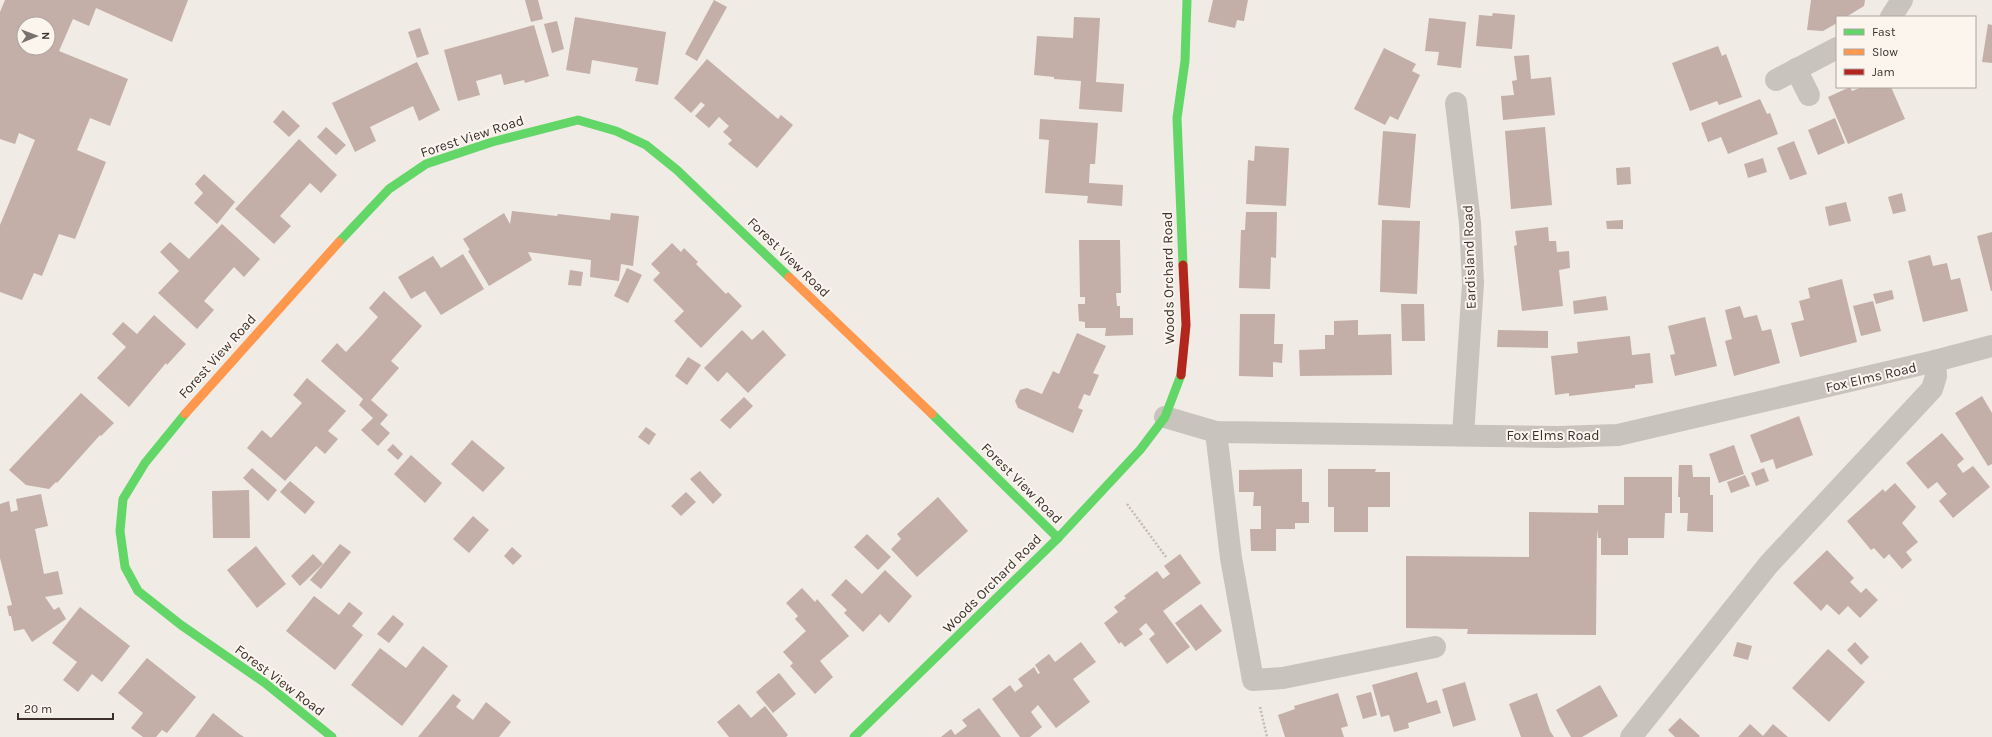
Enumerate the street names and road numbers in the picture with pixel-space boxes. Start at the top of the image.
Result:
street label: Forest View Road [418,112,526,161]
street label: Eardisland Road [1459,205,1480,309]
street label: Woods Orchard Road [1159,211,1178,344]
street label: Forest View Road [744,214,833,301]
street label: Forest View Road [175,311,260,402]
street label: Fox Elms Road [1824,359,1918,396]
street label: Fox Elms Road [1507,427,1599,444]
street label: Forest View Road [978,439,1066,527]
street label: Woods Orchard Road [939,530,1045,636]
street label: Forest View Road [232,641,328,720]

